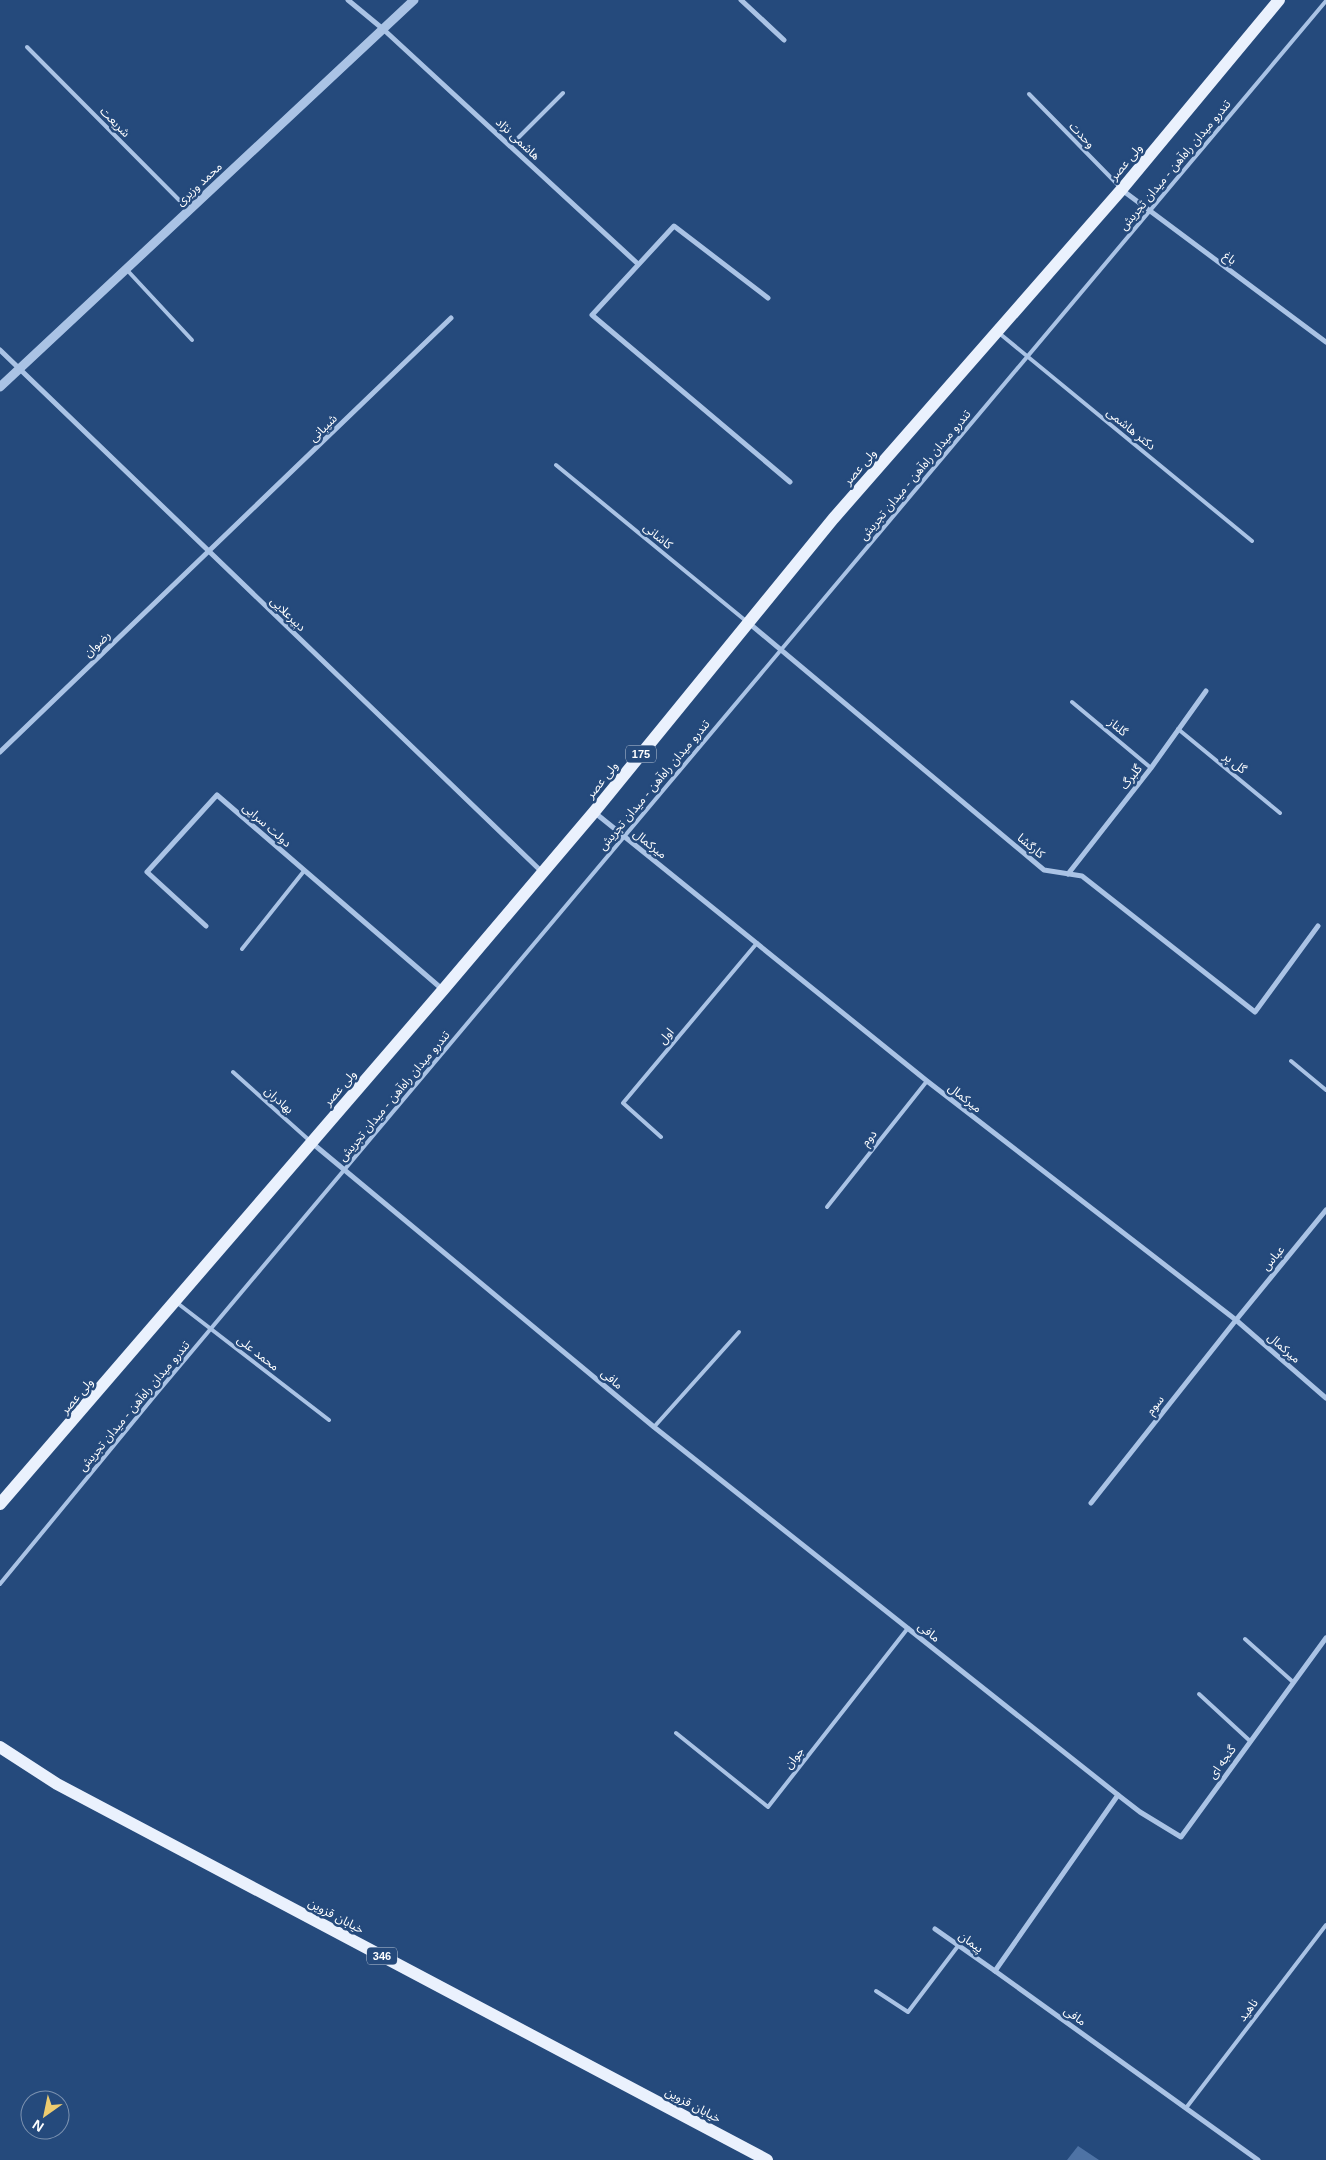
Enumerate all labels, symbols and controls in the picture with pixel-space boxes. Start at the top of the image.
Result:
street label: تندرو میدان راه‌آهن - میدان تجریش [1116,97,1234,233]
street label: شریعت [97,104,133,140]
street label: هاشمی نژاد [493,115,543,163]
street label: وحدت [1066,119,1098,151]
street label: ولی عصر [1106,141,1145,184]
street label: محمد وزیری [173,159,225,209]
street label: باغ [1219,249,1239,269]
street label: دکتر هاشمی [1104,405,1158,453]
street label: تندرو میدان راه‌آهن - میدان تجریش [856,407,974,543]
street label: شیبانی [306,411,340,445]
street label: ولی عصر [840,446,879,489]
street label: کاشانی [641,520,676,553]
street label: دبیرعلایی [267,594,309,634]
street label: رضوان [81,628,113,660]
street label: گلناز [1105,714,1131,740]
street label: تندرو میدان راه‌آهن - میدان تجریش [595,717,713,853]
road number: 175 [626,746,656,762]
street label: گل پر [1219,749,1250,778]
street label: ولی عصر [582,759,621,802]
street label: گلبرگ [1117,761,1146,792]
street label: دولت سرایی [240,800,294,850]
street label: میرکمال [630,826,669,862]
street label: کارگشا [1015,831,1048,862]
street label: اول [655,1025,677,1047]
street label: تندرو میدان راه‌آهن - میدان تجریش [335,1028,453,1164]
street label: ولی عصر [320,1067,359,1110]
street label: میرکمال [945,1081,985,1115]
street label: بهادران [262,1084,296,1117]
street label: دوم [858,1127,881,1150]
street label: عباس [1259,1243,1287,1273]
street label: میرکمال [1265,1330,1303,1366]
street label: محمد علی [234,1332,282,1374]
street label: تندرو میدان راه‌آهن - میدان تجریش [75,1338,193,1474]
street label: مافی [598,1366,626,1392]
street label: ولی عصر [57,1375,96,1418]
street label: سوم [1143,1392,1169,1419]
street label: مافی [915,1619,943,1645]
street label: گنجه ای [1205,1742,1239,1781]
street label: جوان [781,1744,807,1772]
street label: خیابان قزوین [306,1895,366,1937]
street label: پیمان [955,1929,986,1956]
road number: 346 [367,1948,397,1964]
street label: ناهید [1235,1996,1261,2024]
street label: مافی [1061,2003,1089,2029]
street label: خیابان قزوین [663,2084,723,2126]
north arrow [20,2090,70,2140]
text: N [29,2116,47,2135]

